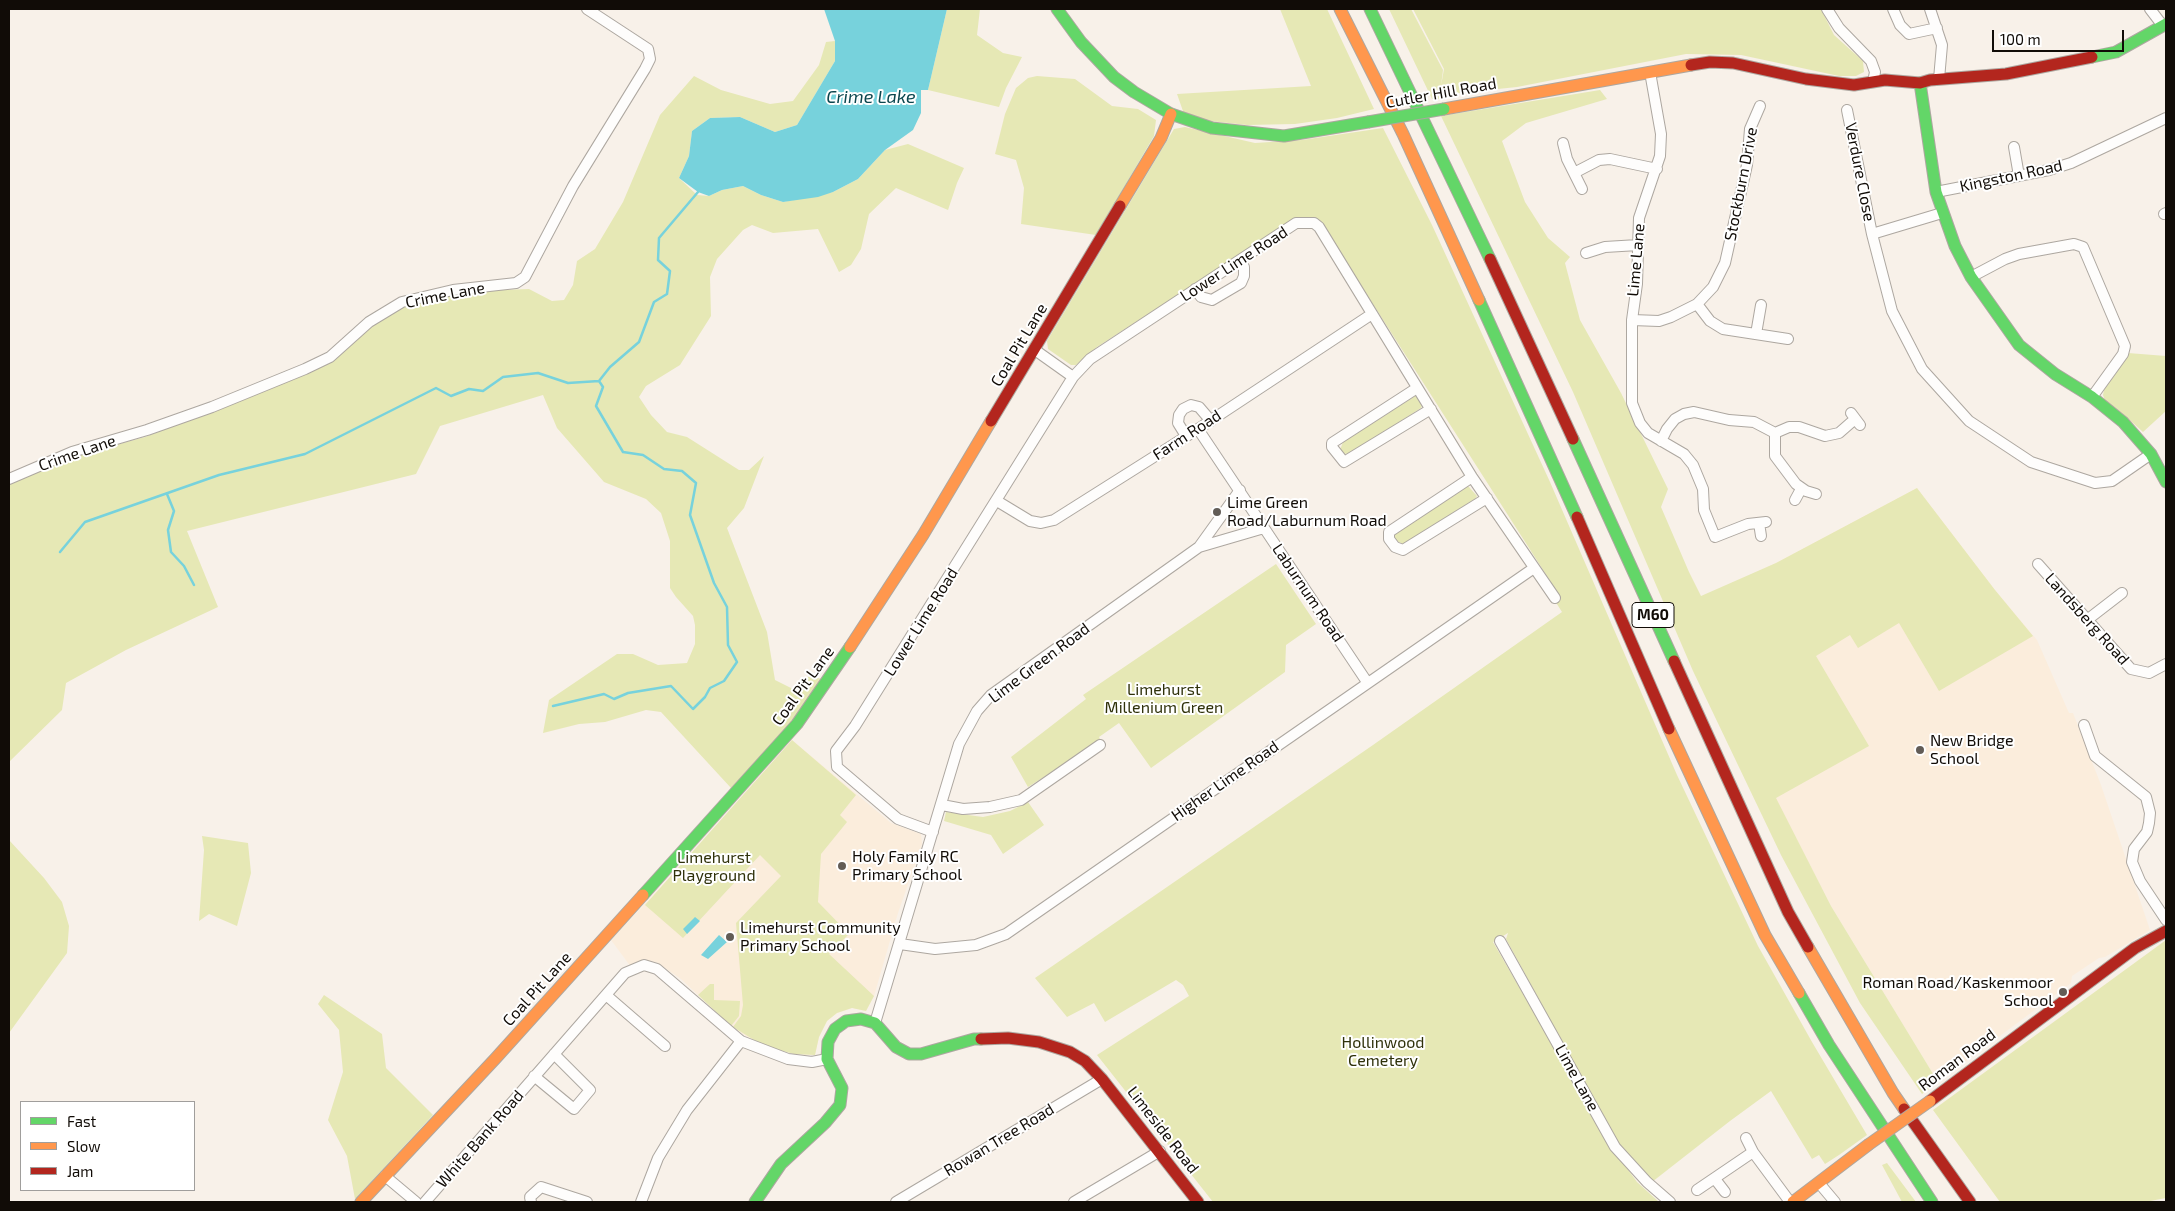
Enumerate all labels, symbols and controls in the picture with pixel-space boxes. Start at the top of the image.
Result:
scale bar [1995,20,2128,52]
text: 100 m [2000,30,2041,48]
street label: Cutler Hill Road [1384,74,1498,112]
water label: Crime Lake [826,86,916,108]
street label: Verdure Close [1841,121,1879,223]
street label: Stockburn Drive [1721,125,1761,243]
street label: Kingston Road [1958,156,2064,196]
street label: Lower Lime Road [1177,222,1291,306]
street label: Lime Lane [1623,223,1649,297]
street label: Crime Lane [404,278,486,312]
street label: Coal Pit Lane [987,300,1051,390]
street label: Farm Road [1149,406,1225,464]
street label: Crime Lane [36,431,118,475]
place label: Lime Green Road/Laburnum Road [1227,493,1387,531]
marker: Lime Green Road/Laburnum Road [1211,506,1223,518]
street label: Laburnum Road [1268,540,1348,646]
street label: Lower Lime Road [880,564,962,680]
street label: Landsberg Road [2041,569,2133,669]
road number: M60 [1632,602,1674,628]
street label: Lime Green Road [985,619,1093,707]
street label: Coal Pit Lane [768,643,838,729]
park label: Limehurst Millenium Green [1105,680,1223,718]
place label: New Bridge School [1930,731,2014,769]
street label: Higher Lime Road [1168,737,1282,825]
marker: New Bridge School [1914,744,1926,756]
place label: Holy Family RC Primary School [852,847,962,885]
park label: Limehurst Playground [672,848,756,886]
marker: Holy Family RC Primary School [836,860,848,872]
place label: Limehurst Community Primary School [740,918,901,956]
marker: Limehurst Community Primary School [724,931,736,943]
street label: Coal Pit Lane [499,948,575,1030]
place label: Roman Road/Kaskenmoor School [1863,973,2053,1011]
marker: Roman Road/Kaskenmoor School [2057,986,2069,998]
street label: Roman Road [1915,1025,1999,1095]
park label: Hollinwood Cemetery [1341,1033,1425,1071]
street label: Lime Lane [1551,1041,1603,1115]
street label: Limeside Road [1123,1083,1203,1177]
street label: White Bank Road [432,1086,528,1192]
street label: Rowan Tree Road [940,1100,1058,1180]
legend [20,1101,195,1191]
text: Fast [67,1112,96,1130]
text: Slow [67,1137,101,1155]
text: Jam [67,1162,93,1180]

